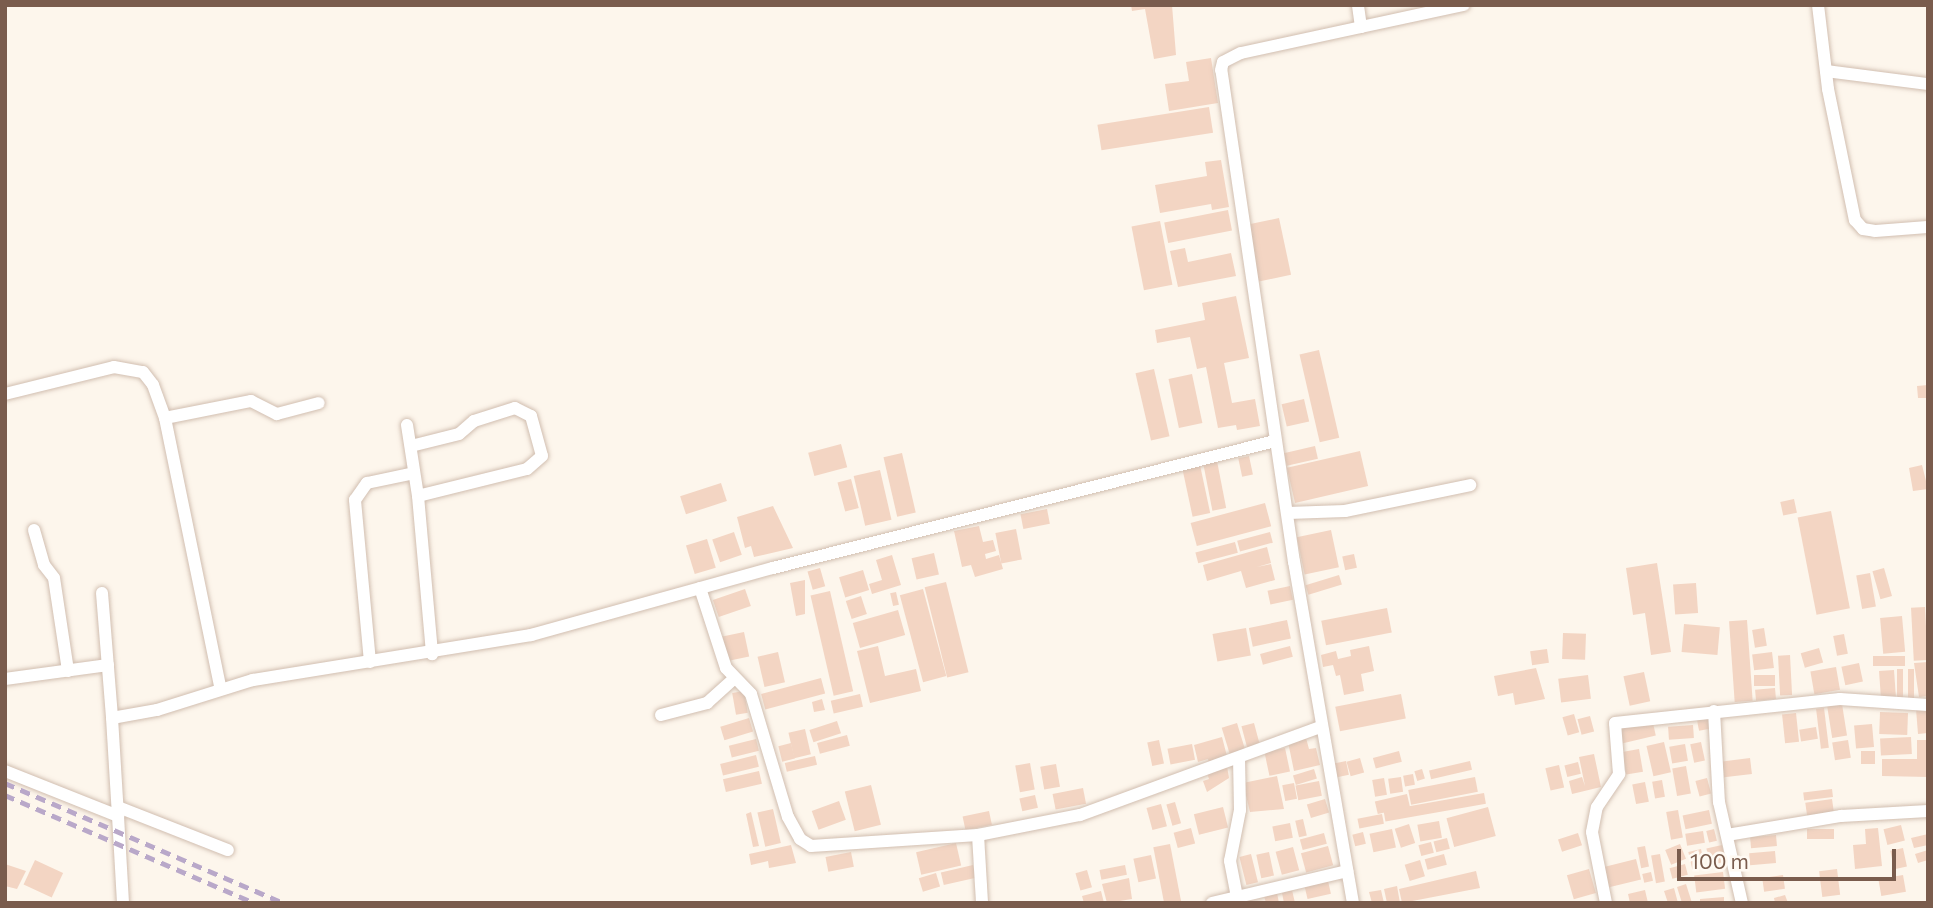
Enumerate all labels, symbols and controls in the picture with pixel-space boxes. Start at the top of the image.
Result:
scale bar [1681,834,1900,878]
text: 100 m [1690,848,1749,873]

